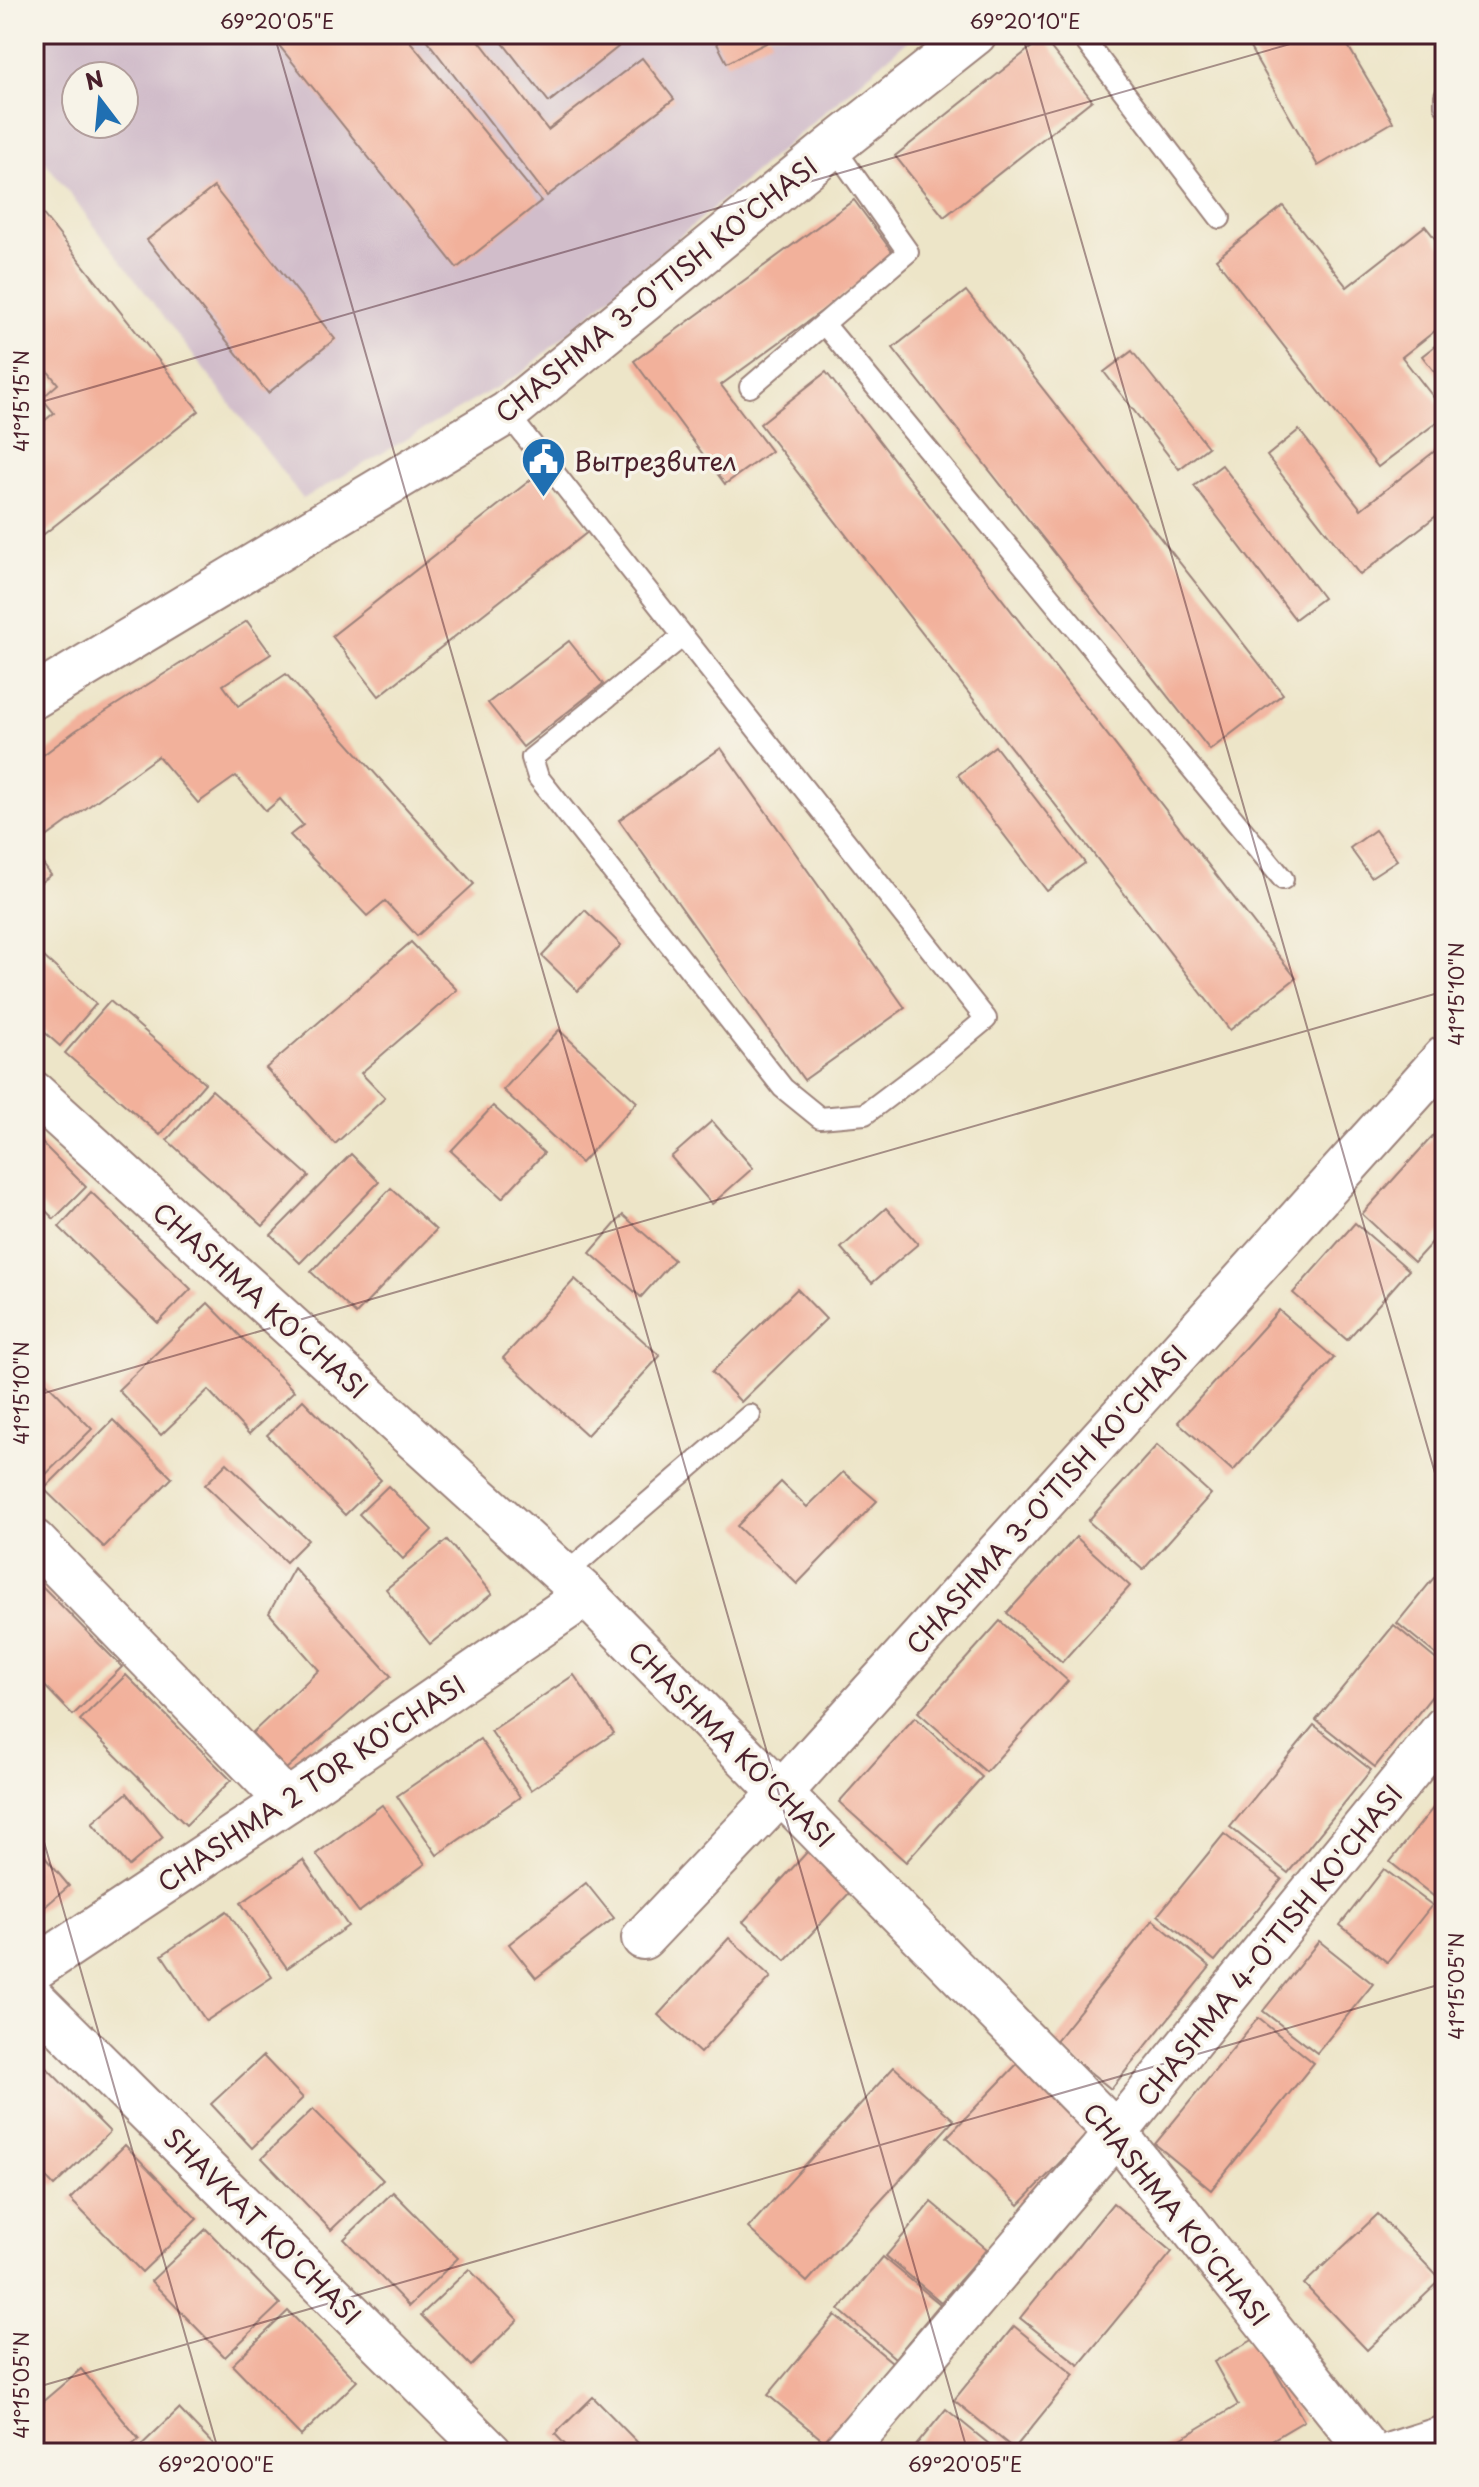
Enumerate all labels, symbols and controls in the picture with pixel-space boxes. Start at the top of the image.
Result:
text: 69°20'05"E [220,6,334,36]
text: 69°20'10"E [969,6,1081,36]
north arrow [60,60,140,140]
text: N [81,61,107,98]
street label: CHASHMA 3-O'TISH KO'CHASI [486,146,826,432]
text: 41°15'15"N [6,350,36,452]
public building icon: Вытрезвител [519,436,567,499]
place label: Вытрезвител [574,441,737,480]
text: 41°15'10"N [1441,942,1471,1046]
street label: CHASHMA KO'CHASI [145,1192,377,1408]
street label: CHASHMA 3-O'TISH KO'CHASI [896,1336,1196,1662]
text: 41°15'10"N [6,1341,36,1445]
street label: CHASHMA KO'CHASI [620,1632,844,1856]
street label: CHASHMA 2 TOR KO'CHASI [149,1665,473,1901]
street label: CHASHMA 4-O'TISH KO'CHASI [1127,1776,1411,2114]
text: 41°15'05"N [1441,1932,1471,2040]
street label: CHASHMA KO'CHASI [1074,2094,1280,2334]
street label: SHAVKAT KO'CHASI [155,2118,371,2334]
text: 41°15'05"N [6,2331,36,2439]
text: 69°20'00"E [158,2449,274,2479]
text: 69°20'05"E [908,2449,1022,2479]

